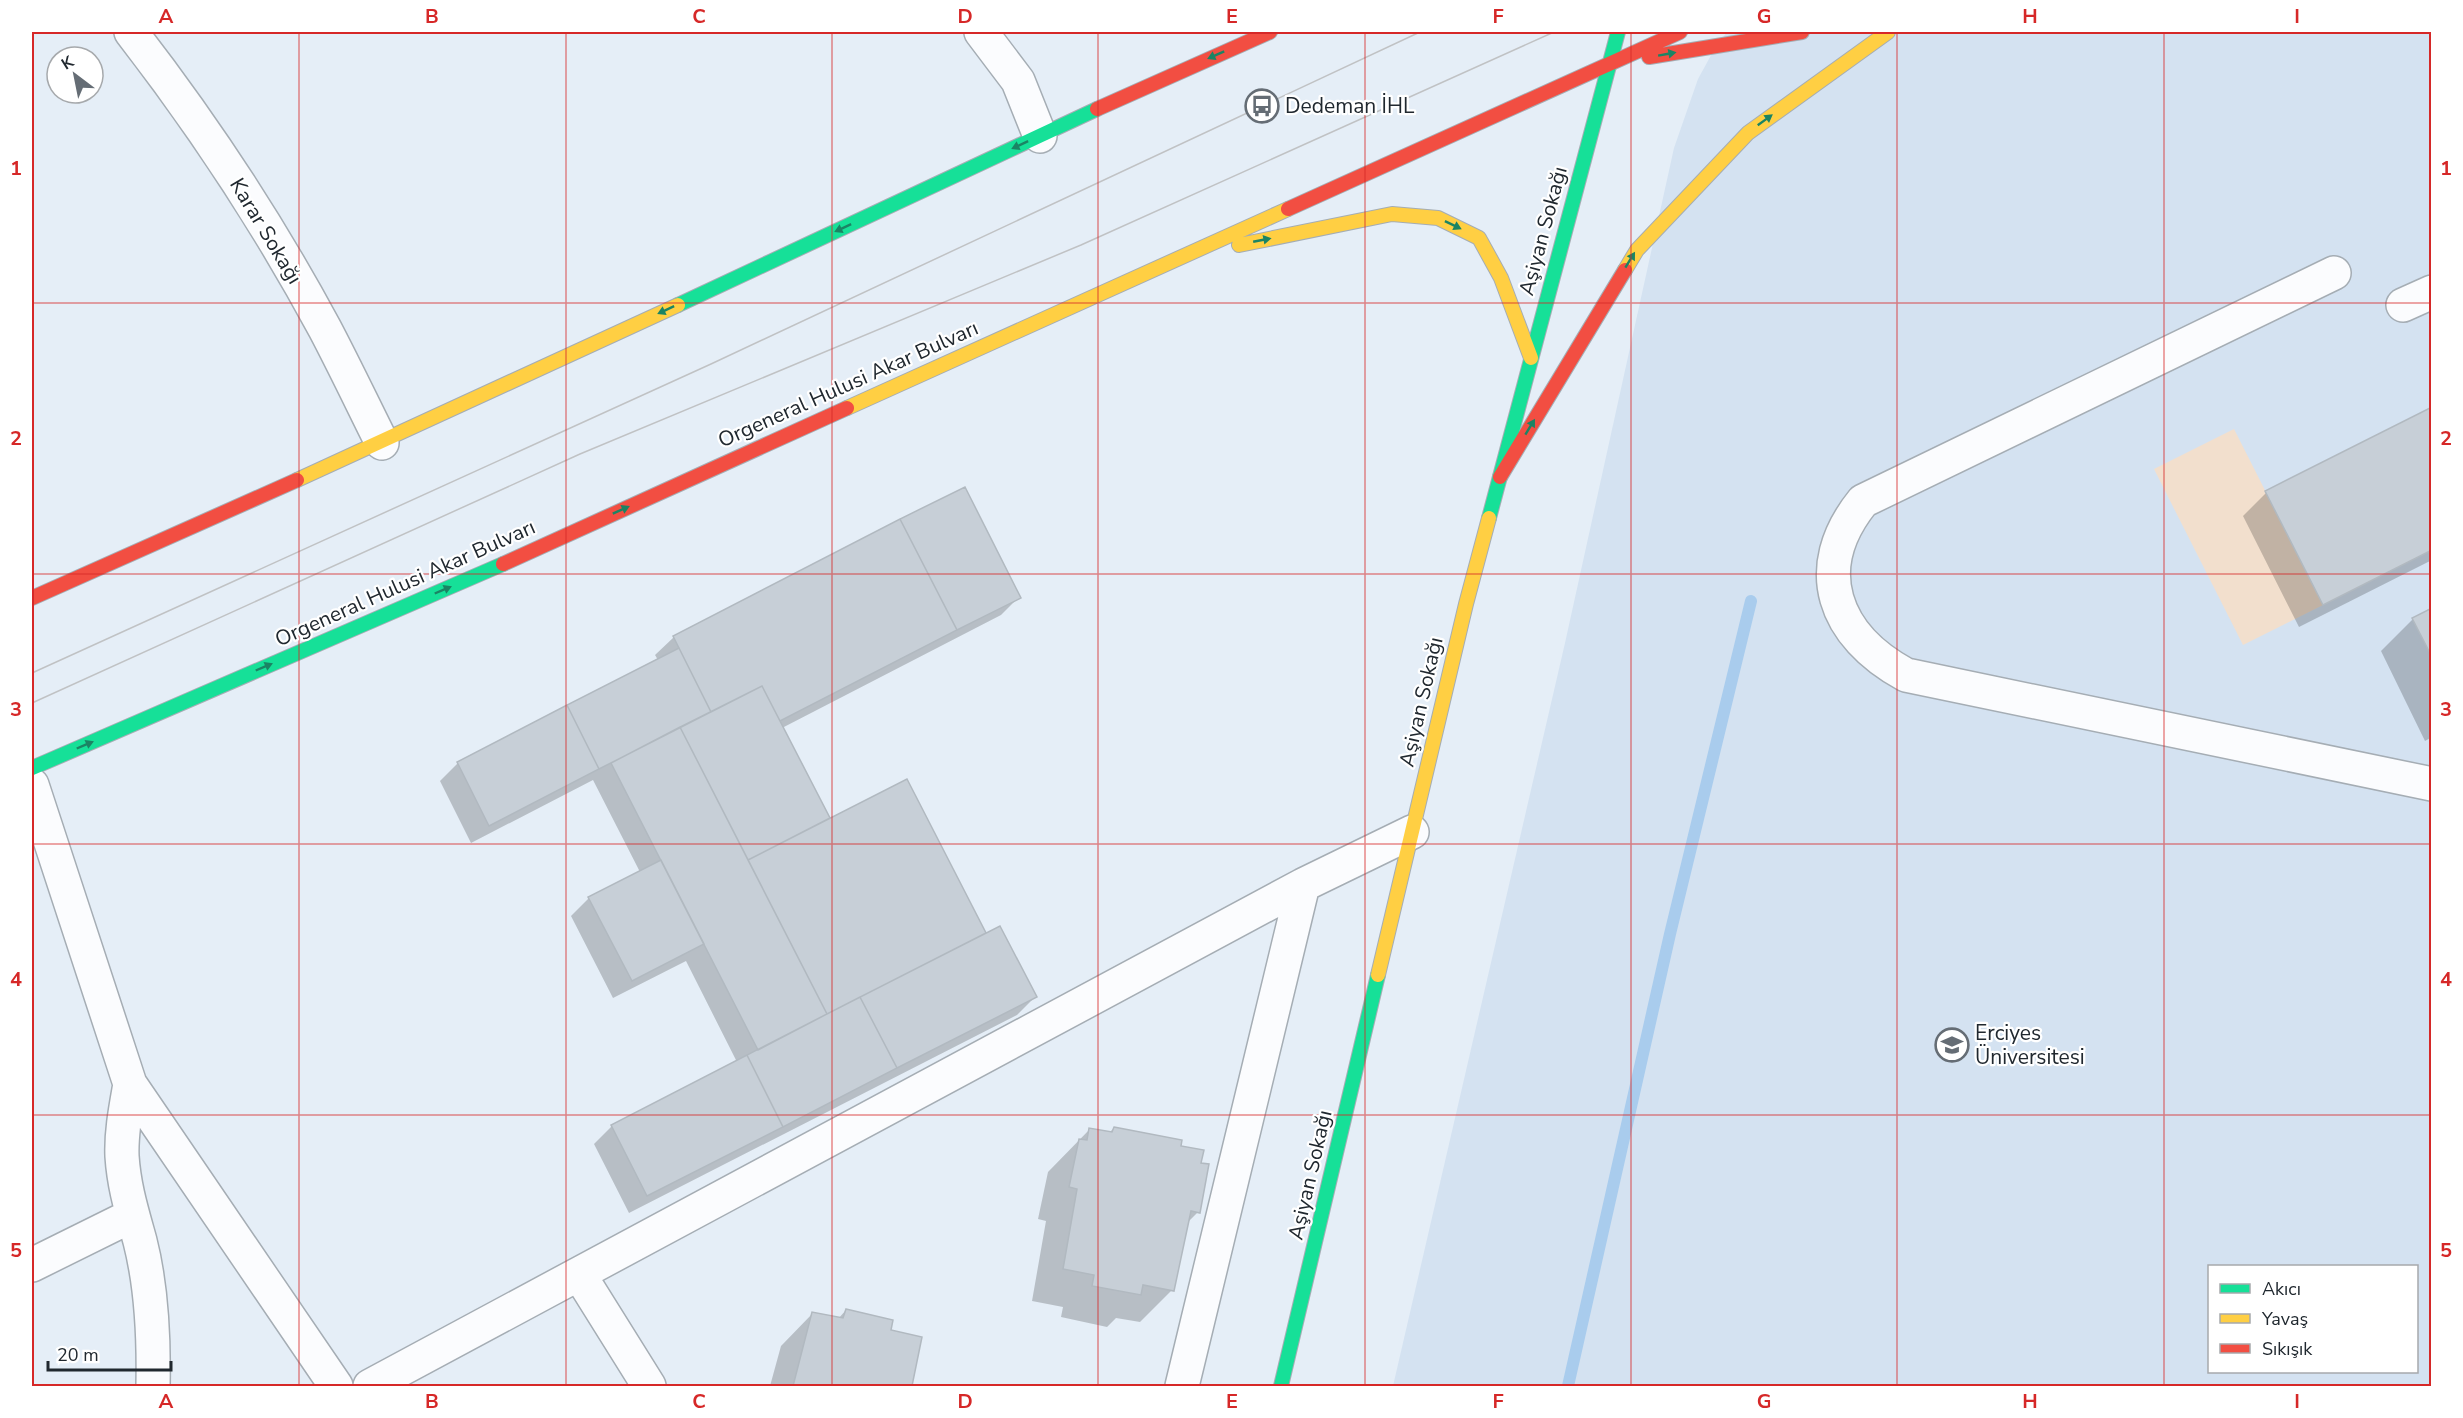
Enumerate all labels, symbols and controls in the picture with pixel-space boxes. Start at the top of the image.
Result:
text: A [159,3,174,30]
text: B [425,3,439,30]
text: C [692,3,706,30]
text: D [957,3,973,30]
text: E [1226,3,1238,30]
text: F [1492,3,1504,30]
text: G [1757,3,1771,30]
text: H [2022,3,2038,30]
text: I [2294,3,2300,30]
north arrow [45,45,105,105]
text: K [57,50,79,75]
one-way arrow [1657,50,1676,59]
one-way arrow [1208,51,1225,60]
bus stop icon: Dedeman İHL [1244,88,1280,124]
place label: Dedeman İHL [1285,92,1415,120]
one-way arrow [1758,115,1773,127]
one-way arrow [1011,141,1028,150]
text: 1 [10,155,22,182]
text: 1 [2440,155,2452,182]
street label: Aşiyan Sokağı [1512,163,1574,299]
street label: Karar Sokağı [223,173,309,289]
one-way arrow [1444,221,1461,230]
one-way arrow [835,223,852,232]
one-way arrow [1253,235,1272,244]
one-way arrow [1625,252,1636,268]
one-way arrow [658,305,675,314]
street label: Orgeneral Hulusi Akar Bulvarı [713,314,983,454]
one-way arrow [1524,419,1535,435]
text: 2 [10,425,22,452]
text: 2 [2440,425,2452,452]
one-way arrow [612,505,630,514]
street label: Orgeneral Hulusi Akar Bulvarı [270,513,540,653]
one-way arrow [435,585,453,595]
street label: Aşiyan Sokağı [1392,634,1450,770]
one-way arrow [256,663,273,672]
text: 3 [10,696,22,723]
text: 3 [2440,696,2452,723]
one-way arrow [77,740,95,750]
text: 4 [10,966,22,993]
text: 4 [2440,966,2452,993]
place label: Erciyes Üniversitesi [1975,1019,2085,1071]
school or university icon: Erciyes Üniversitesi [1934,1027,1970,1063]
street label: Aşiyan Sokağı [1281,1107,1339,1243]
text: 5 [10,1237,22,1264]
text: 5 [2440,1237,2452,1264]
legend [2208,1265,2418,1373]
text: Akıcı [2262,1277,2301,1301]
text: Yavaş [2261,1307,2308,1331]
scale bar [48,1334,171,1372]
text: Sıkışık [2262,1337,2313,1361]
text: 20 m [57,1343,99,1367]
text: A [159,1388,174,1415]
text: B [425,1388,439,1415]
text: C [692,1388,706,1415]
text: D [957,1388,973,1415]
text: E [1226,1388,1238,1415]
text: F [1492,1388,1504,1415]
text: G [1757,1388,1771,1415]
text: H [2022,1388,2038,1415]
text: I [2294,1388,2300,1415]

